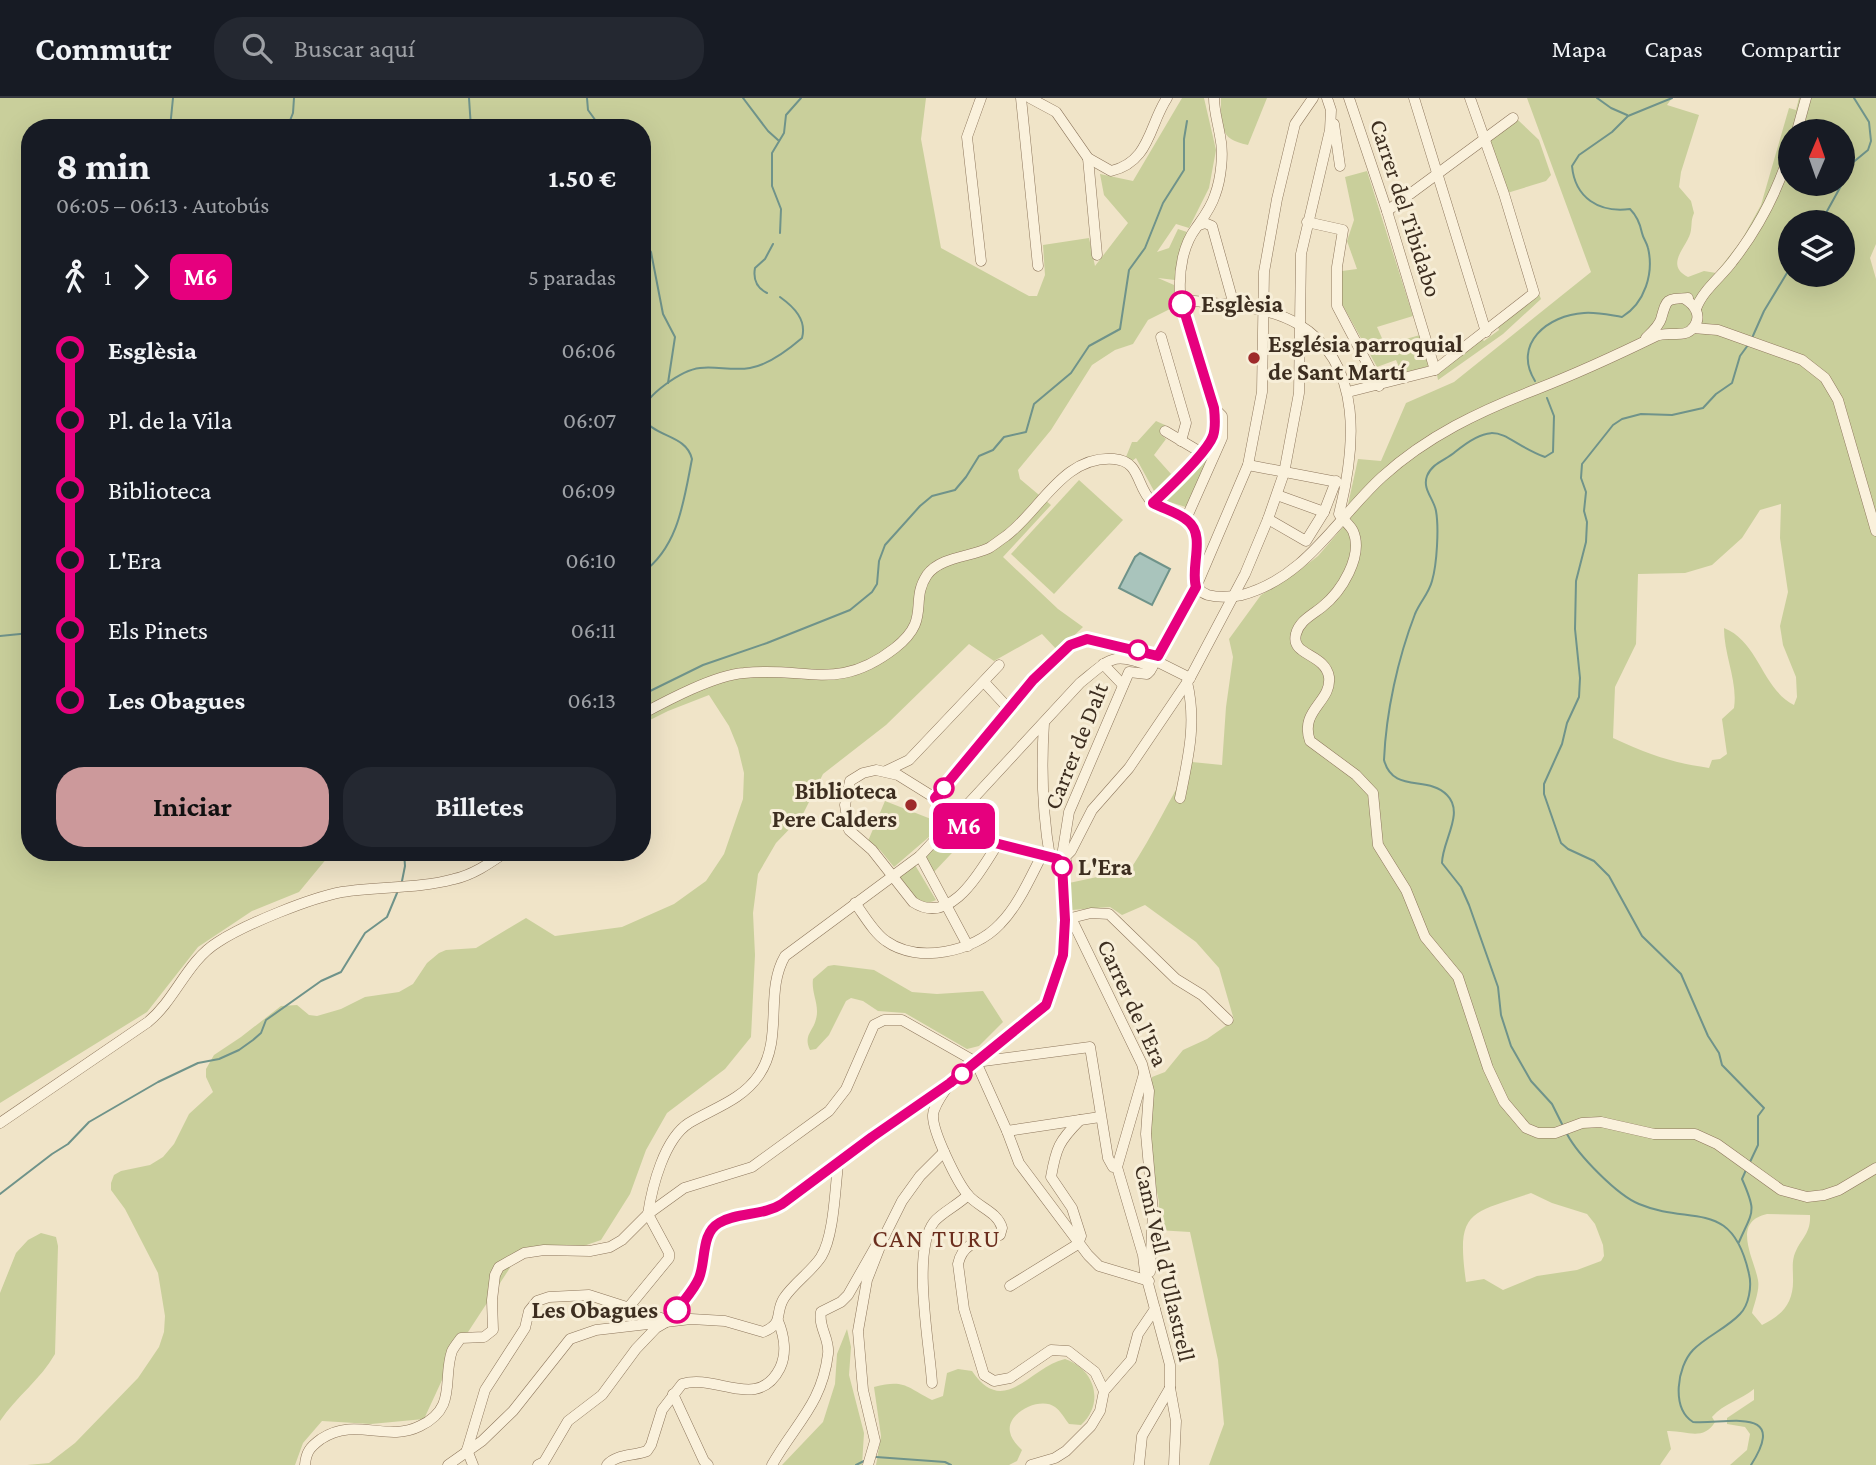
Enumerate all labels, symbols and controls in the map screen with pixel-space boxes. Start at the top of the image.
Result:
search box [214,17,704,80]
icon: search [238,29,276,67]
text: Commutr [35,30,172,67]
text: Buscar aquí [294,34,415,63]
text: Mapa [1552,35,1607,62]
text: Capas [1645,35,1703,62]
text: Compartir [1741,35,1841,62]
street label: Carrer del Tibidabo [1365,116,1448,300]
north arrow [1778,119,1855,196]
map controls [1778,119,1855,287]
text: 8 min [56,145,150,187]
text: 1.50 € [548,164,616,193]
text: 06:05 – 06:13 · Autobús [56,192,269,218]
button: layers [1778,210,1855,287]
icon: walk [56,258,94,296]
icon: forward [122,258,160,296]
text: M6 [184,263,218,290]
text: 1 [104,264,112,290]
text: 5 paradas [528,264,616,290]
place label: Esglèsia [1201,290,1283,317]
marker: Esglèsia [1169,291,1195,317]
place label: Església parroquial de Sant Martí [1268,330,1463,385]
text: Esglèsia [108,336,197,365]
text: 06:06 [561,337,616,363]
marker: Església parroquial de Sant Martí [1246,350,1262,366]
text: Pl. de la Vila [108,406,233,435]
text: 06:07 [563,407,616,433]
text: Biblioteca [108,476,212,505]
text: 06:09 [561,477,616,503]
text: L'Era [108,546,162,575]
text: 06:10 [565,547,616,573]
text: Els Pinets [108,616,208,645]
text: 06:11 [571,617,616,643]
unlabelled marker [1128,640,1148,660]
street label: Carrer de Dalt [1038,678,1114,813]
text: Les Obagues [108,686,245,715]
text: 06:13 [568,687,616,713]
button: Iniciar [56,767,329,847]
button: Billetes [343,767,616,847]
place label: Biblioteca Pere Calders [772,777,897,832]
unlabelled marker [934,778,954,798]
marker: Biblioteca Pere Calders [903,797,919,813]
line badge: M6 [932,803,996,849]
text: M6 [947,812,981,839]
place label: L'Era [1078,853,1132,880]
marker: L'Era [1052,857,1072,877]
street label: Carrer de l'Era [1092,935,1175,1071]
unlabelled marker [952,1064,972,1084]
street label: Camí Vell d'Ullastrell [1130,1162,1201,1364]
district label: CAN TURU [872,1224,1002,1253]
place label: Les Obagues [532,1296,658,1323]
marker: Les Obagues [664,1297,690,1323]

